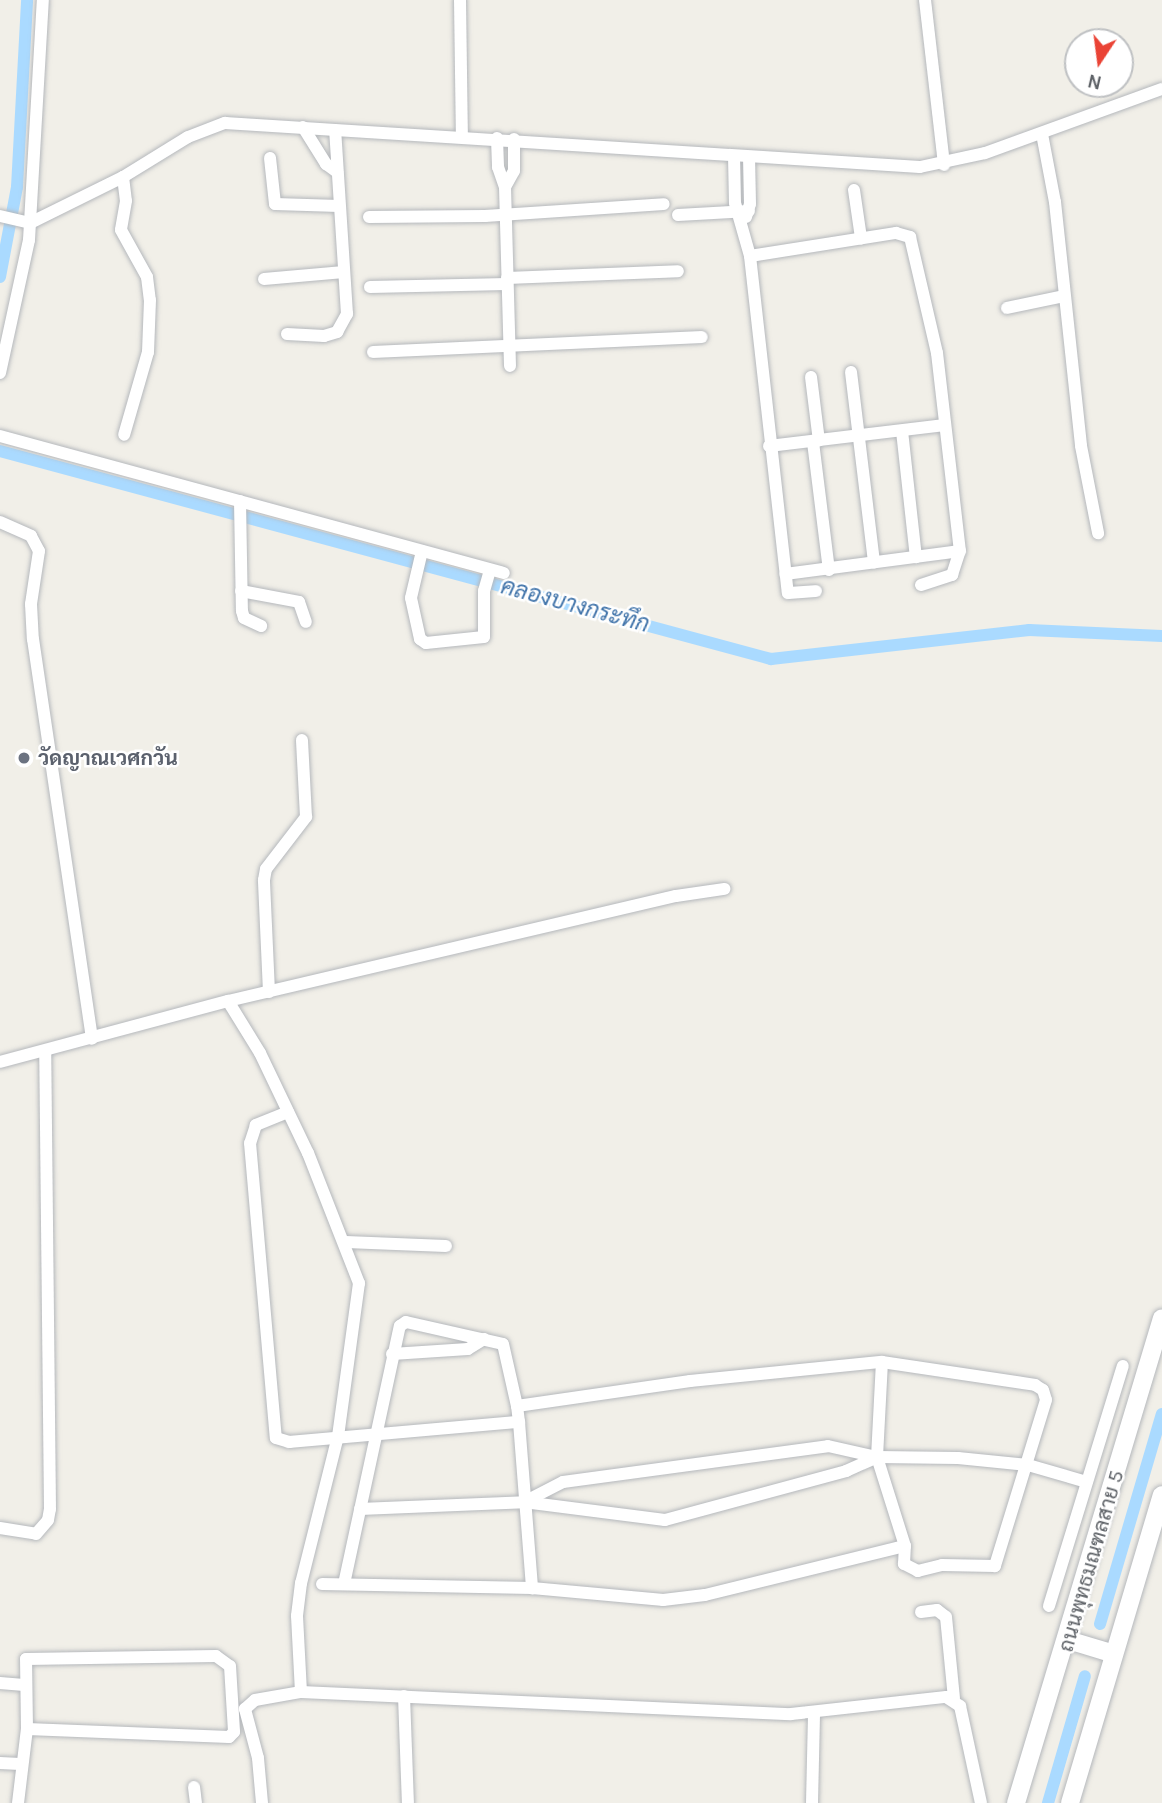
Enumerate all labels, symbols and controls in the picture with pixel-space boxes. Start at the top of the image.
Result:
north arrow [1064,28,1134,98]
text: N [1086,69,1104,94]
water label: คลองบางกระทึก [498,573,652,639]
place label: วัดญาณเวศกวัน [38,745,178,771]
marker: วัดญาณเวศกวัน [16,750,32,766]
street label: ถนนพุทธมณฑลสาย 5 [1053,1467,1129,1655]

